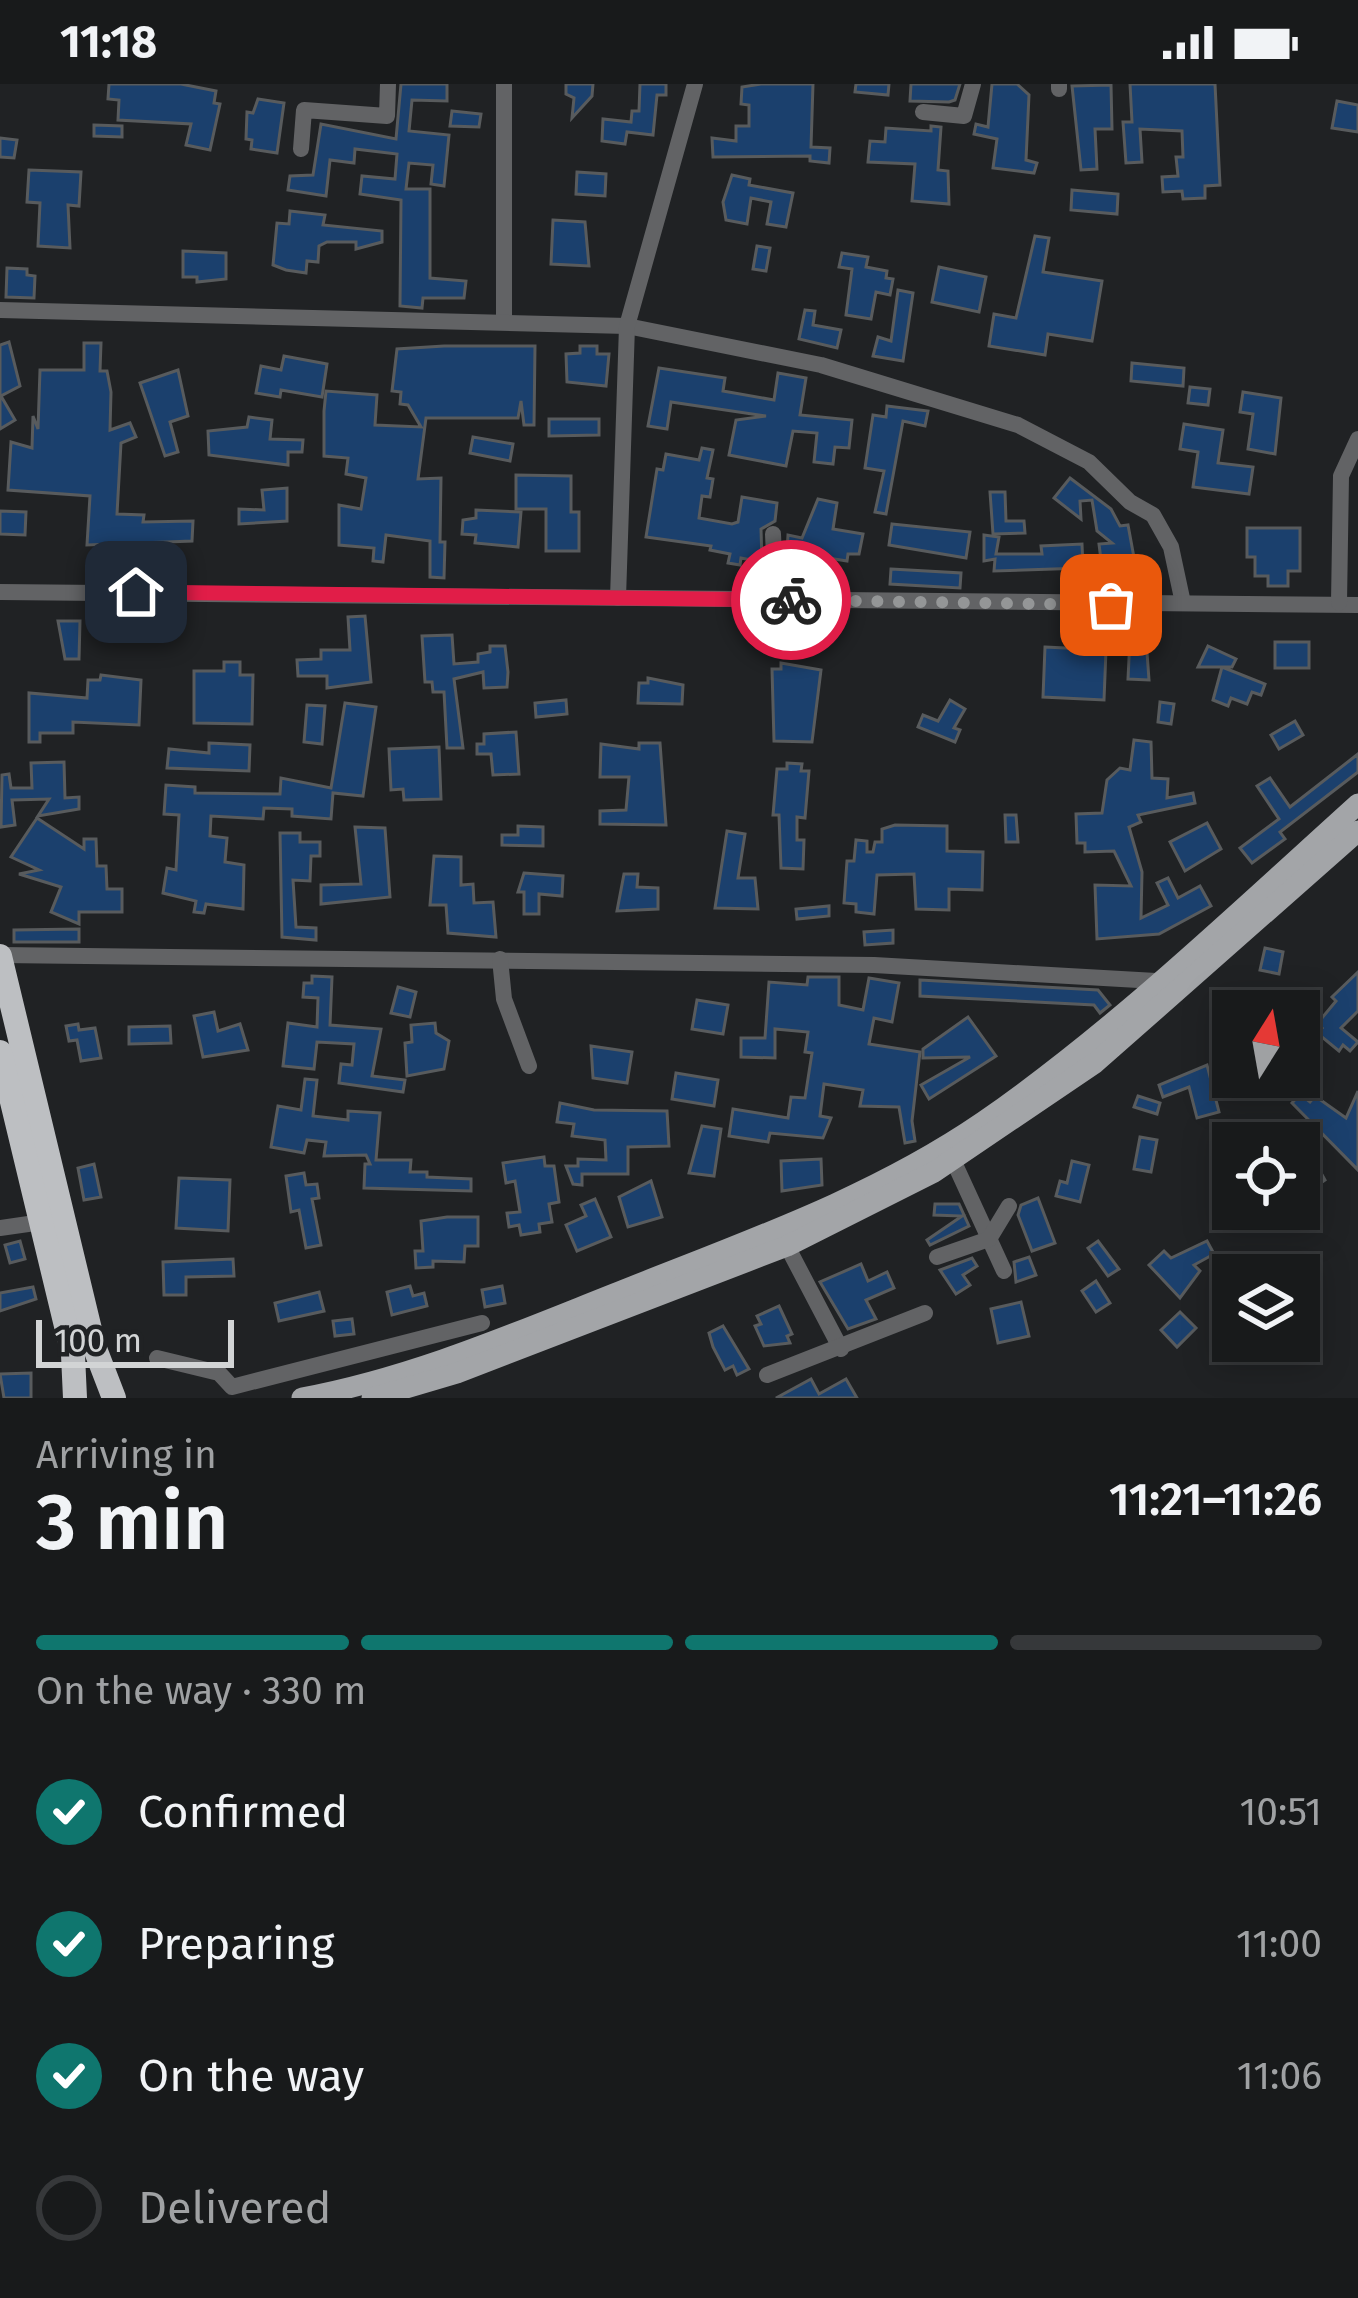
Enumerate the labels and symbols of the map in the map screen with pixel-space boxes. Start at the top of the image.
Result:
courier [731,540,851,660]
pin [85,541,187,643]
pin [1060,554,1162,656]
north arrow [1212,990,1320,1098]
scale bar [36,1314,234,1367]

